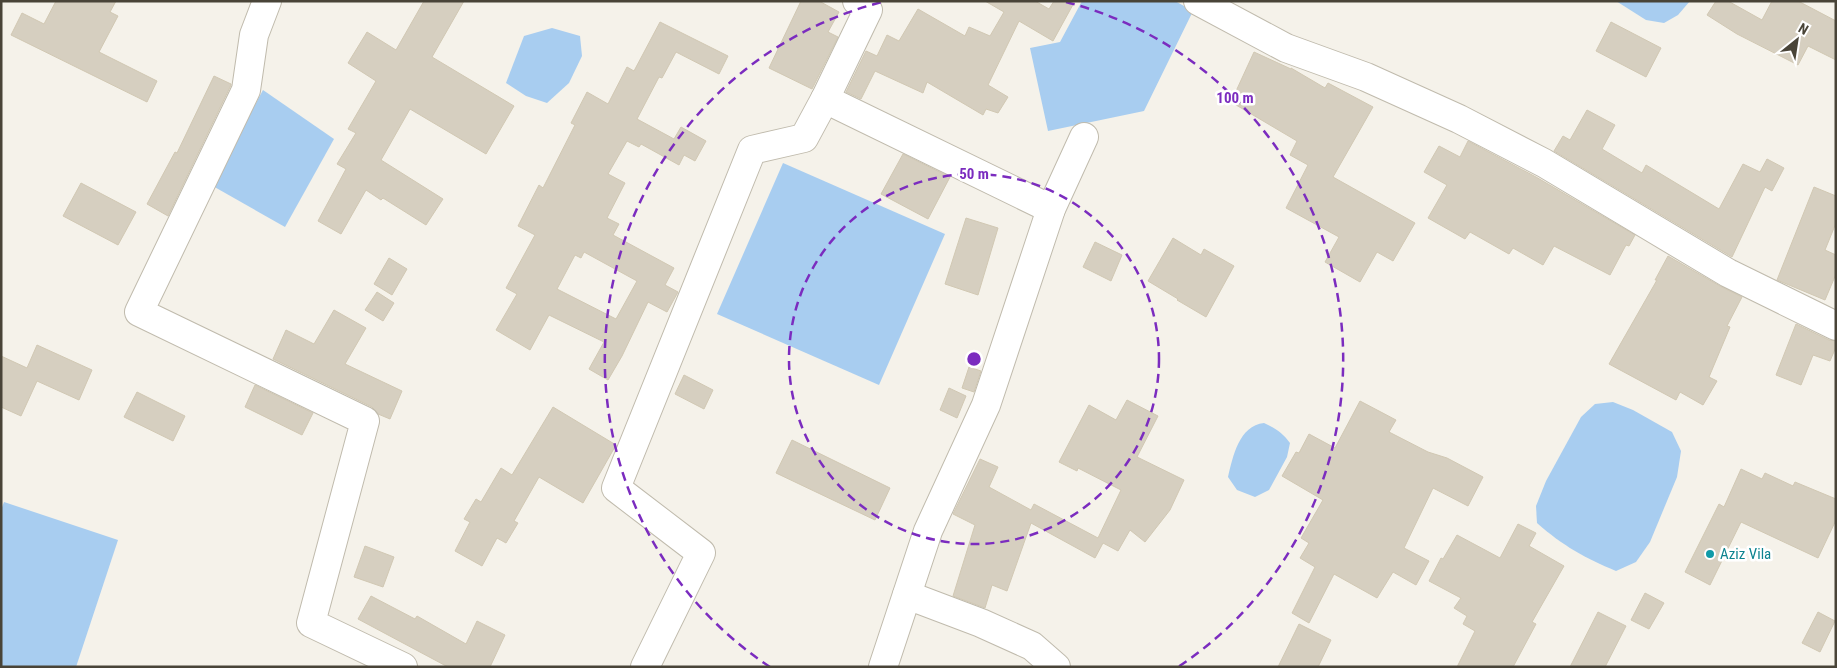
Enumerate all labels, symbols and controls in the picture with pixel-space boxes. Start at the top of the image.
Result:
north arrow [1772,15,1822,65]
text: N [1796,20,1811,38]
text: 100 m [1216,89,1254,107]
text: 50 m [959,165,989,183]
centre of rings [965,350,983,368]
place label: Aziz Vila [1720,545,1771,563]
marker: Aziz Vila [1704,548,1716,560]

